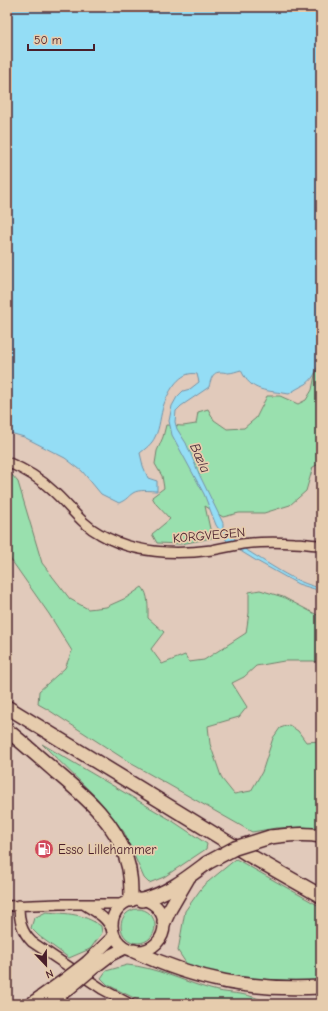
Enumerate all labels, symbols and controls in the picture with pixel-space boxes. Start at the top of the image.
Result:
scale bar [28,26,94,52]
text: 50 m [34,33,62,47]
water label: Bæla [186,441,214,475]
street label: KORGVEGEN [172,524,246,546]
fuel station icon: Esso Lillehammer [33,838,55,860]
place label: Esso Lillehammer [58,842,157,857]
north arrow [26,945,66,985]
text: N [44,966,55,981]

